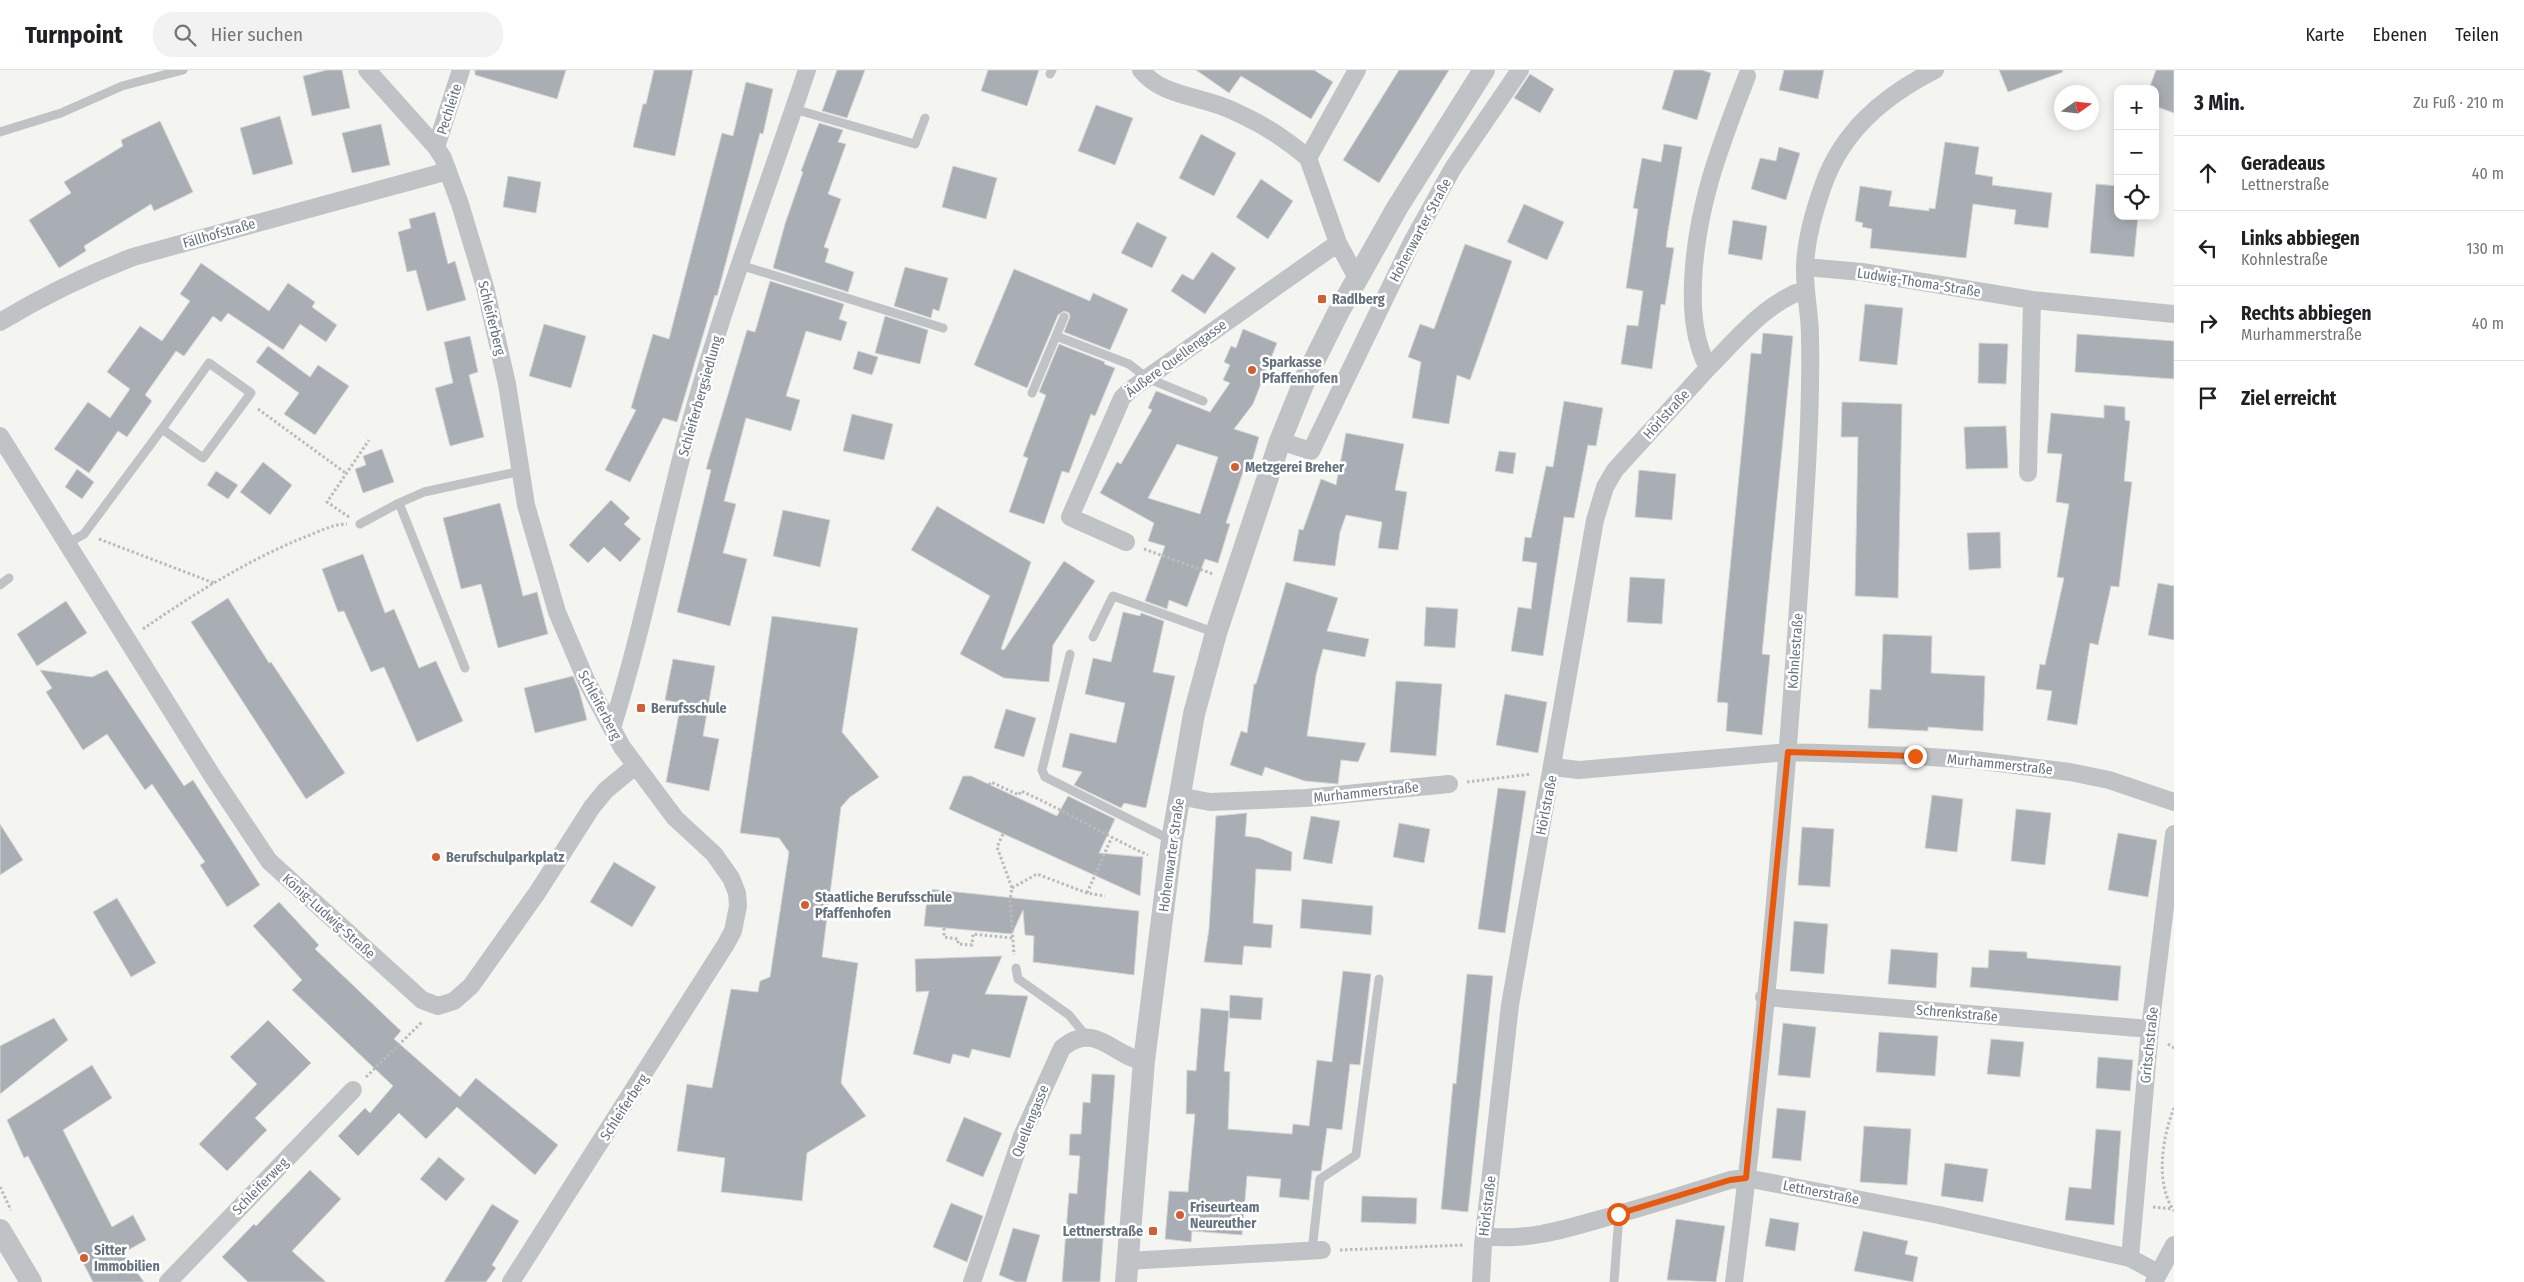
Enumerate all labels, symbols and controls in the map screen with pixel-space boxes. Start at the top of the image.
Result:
search box [153,12,503,57]
text: Turnpoint [25,21,123,49]
icon: search [171,21,199,49]
text: Hier suchen [211,23,303,46]
text: Karte [2305,24,2344,46]
text: Ebenen [2372,24,2427,46]
text: Teilen [2455,24,2499,46]
street label: Pechleite [433,81,466,137]
north arrow [2054,85,2099,130]
map controls [2114,85,2159,220]
button: + [2114,85,2159,130]
text: 3 Min. [2194,90,2245,116]
text: Zu Fuß · 210 m [2413,93,2504,112]
button: − [2114,130,2159,175]
text: Geradeaus [2241,152,2325,175]
icon: ahead [2194,159,2222,187]
text: 40 m [2472,164,2504,183]
street label: Hohenwarter Straße [1386,175,1455,285]
button: locate [2114,175,2159,220]
text: Lettnerstraße [2241,175,2329,194]
street label: Fällhofstraße [181,215,257,252]
text: Links abbiegen [2241,227,2360,250]
icon: left [2194,234,2222,262]
text: 130 m [2466,239,2504,258]
text: Kohnlestraße [2241,250,2328,269]
street label: Ludwig-Thoma-Straße [1856,264,1982,301]
street label: Schleiferberg [474,279,509,357]
place label: Radlberg [1332,291,1385,308]
marker: Radlberg [1316,293,1328,305]
text: Rechts abbiegen [2241,302,2371,325]
icon: right [2194,309,2222,337]
text: 40 m [2472,314,2504,333]
street label: Äußere Quellengasse [1123,316,1230,401]
text: Murhammerstraße [2241,325,2362,344]
street label: Schleiferbergsiedlung [675,333,726,458]
place label: Sparkasse Pfaffenhofen [1262,354,1338,387]
marker: Sparkasse Pfaffenhofen [1246,364,1258,376]
icon: arrive [2194,384,2222,412]
street label: Hörlstraße [1640,386,1693,443]
text: Ziel erreicht [2241,387,2337,410]
place label: Metzgerei Breher [1245,459,1345,476]
marker: Metzgerei Breher [1229,461,1241,473]
street label: Kohnlestraße [1784,612,1807,690]
street label: Schleiferberg [574,668,625,743]
place label: Berufsschule [651,700,727,717]
marker: Berufsschule [635,702,647,714]
route end [1904,745,1927,768]
street label: Murhammerstraße [1946,751,2054,778]
street label: Hörlstraße [1532,774,1561,837]
street label: Murhammerstraße [1313,779,1420,806]
street label: Hohenwarter Straße [1155,797,1188,913]
place label: Berufschulparkplatz [446,849,564,866]
marker: Berufschulparkplatz [430,851,442,863]
street label: König-Ludwig-Straße [279,870,379,963]
place label: Staatliche Berufsschule Pfaffenhofen [815,889,952,922]
marker: Staatliche Berufsschule Pfaffenhofen [799,899,811,911]
street label: Schrenkstraße [1915,1001,1999,1026]
street label: Gritschstraße [2137,1006,2162,1084]
street label: Schleiferberg [597,1070,652,1144]
street label: Quellengasse [1008,1082,1053,1160]
street label: Schleiferweg [229,1154,292,1219]
street label: Hörlstraße [1475,1175,1500,1237]
street label: Lettnerstraße [1781,1177,1861,1208]
place label: Friseurteam Neureuther [1190,1199,1260,1232]
route start [1607,1203,1630,1226]
marker: Friseurteam Neureuther [1174,1209,1186,1221]
place label: Lettnerstraße [1063,1223,1143,1240]
marker: Lettnerstraße [1147,1225,1159,1237]
place label: Sitter Immobilien [94,1242,160,1275]
marker: Sitter Immobilien [78,1252,90,1264]

